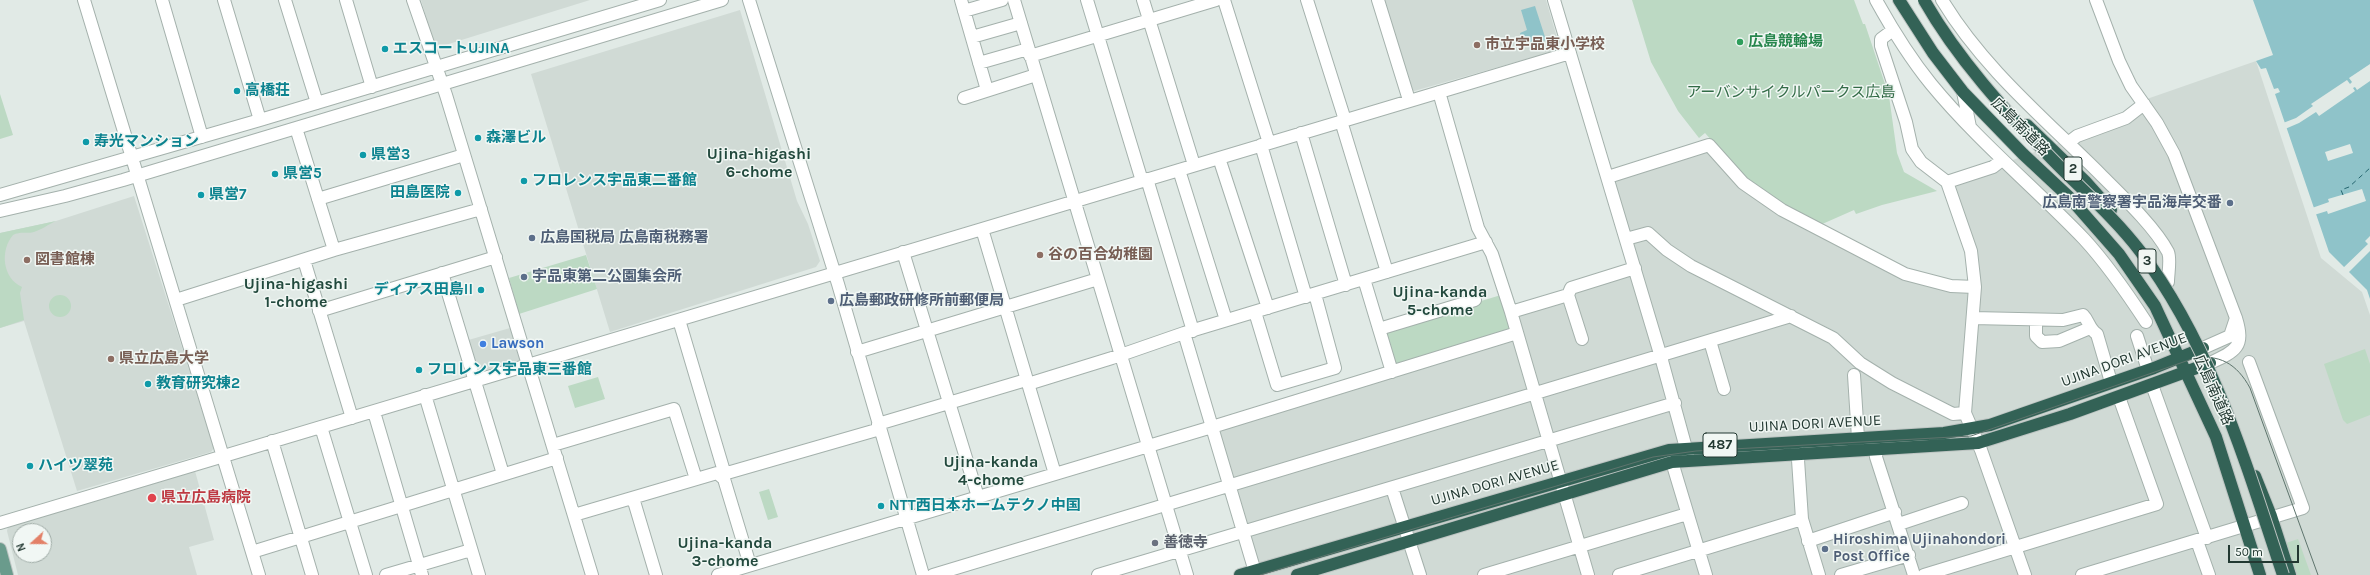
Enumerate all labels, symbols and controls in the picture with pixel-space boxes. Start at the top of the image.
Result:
place label: 広島競輪場 [1748,33,1823,51]
place label: 市立宇品東小学校 [1485,36,1605,54]
marker: 広島競輪場 [1735,37,1745,47]
place label: エスコートUJINA [393,40,510,58]
marker: 市立宇品東小学校 [1472,40,1482,50]
marker: エスコートUJINA [380,44,390,54]
place label: 高橋荘 [245,82,290,100]
park label: アーバンサイクルパークス広島 [1686,84,1896,102]
marker: 高橋荘 [232,86,242,96]
street label: 広島南道路 [1987,94,2053,160]
place label: 森澤ビル [486,129,546,147]
place label: 寿光マンション [94,133,199,151]
marker: 森澤ビル [473,133,483,143]
marker: 寿光マンション [81,137,91,147]
district label: Ujina-higashi 6-chome [707,144,811,182]
place label: 県営3 [371,146,410,164]
marker: 県営3 [358,150,368,160]
road number: 2 [2064,157,2082,181]
place label: 県営5 [283,165,322,183]
marker: 県営5 [270,169,280,179]
place label: フロレンス宇品東二番館 [532,172,697,190]
marker: フロレンス宇品東二番館 [519,176,529,186]
place label: 田島医院 [390,184,450,202]
place label: 県営7 [209,186,246,204]
marker: 田島医院 [453,188,463,198]
marker: 県営7 [196,190,206,200]
place label: 広島南警察署宇品海岸交番 [2042,194,2222,212]
marker: 広島南警察署宇品海岸交番 [2225,198,2235,208]
place label: 広島国税局 広島南税務署 [540,229,709,247]
marker: 広島国税局 広島南税務署 [527,233,537,243]
place label: 谷の百合幼稚園 [1048,246,1153,264]
road number: 3 [2138,249,2156,273]
marker: 谷の百合幼稚園 [1035,250,1045,260]
place label: 図書館棟 [35,251,95,269]
marker: 図書館棟 [22,255,32,265]
place label: 宇品東第二公園集会所 [532,268,682,286]
marker: 宇品東第二公園集会所 [519,272,529,282]
district label: Ujina-higashi 1-chome [244,274,348,312]
place label: ディアス田島II [374,281,473,299]
district label: Ujina-kanda 5-chome [1393,282,1487,320]
marker: ディアス田島II [476,285,486,295]
place label: 広島郵政研修所前郵便局 [839,292,1004,310]
marker: 広島郵政研修所前郵便局 [826,296,836,306]
street label: UJINA DORI AVENUE [2059,329,2189,391]
place label: Lawson [491,335,544,353]
marker: Lawson [478,339,488,349]
place label: 県立広島大学 [119,350,209,368]
street label: 広島南道路 [2190,352,2236,428]
marker: 県立広島大学 [106,354,116,364]
place label: フロレンス宇品東三番館 [427,361,592,379]
marker: フロレンス宇品東三番館 [414,365,424,375]
place label: 教育研究棟2 [156,375,240,393]
marker: 教育研究棟2 [143,379,153,389]
street label: UJINA DORI AVENUE [1748,412,1882,436]
road number: 487 [1703,433,1737,457]
district label: Ujina-kanda 4-chome [944,452,1038,490]
street label: UJINA DORI AVENUE [1429,456,1561,510]
place label: ハイツ翠苑 [38,457,113,475]
marker: ハイツ翠苑 [25,461,35,471]
place label: 県立広島病院 [161,489,251,507]
marker: 県立広島病院 [146,492,158,504]
place label: NTT西日本ホームテクノ中国 [889,497,1081,515]
marker: NTT西日本ホームテクノ中国 [876,501,886,511]
north arrow [12,523,52,563]
place label: Hiroshima Ujinahondori Post Office [1833,531,2006,566]
district label: Ujina-kanda 3-chome [678,533,772,571]
place label: 善徳寺 [1163,534,1208,552]
scale bar [2230,537,2301,563]
marker: 善徳寺 [1150,538,1160,548]
text: N [14,541,29,553]
marker: Hiroshima Ujinahondori Post Office [1820,544,1830,554]
text: 50 m [2235,545,2263,559]

